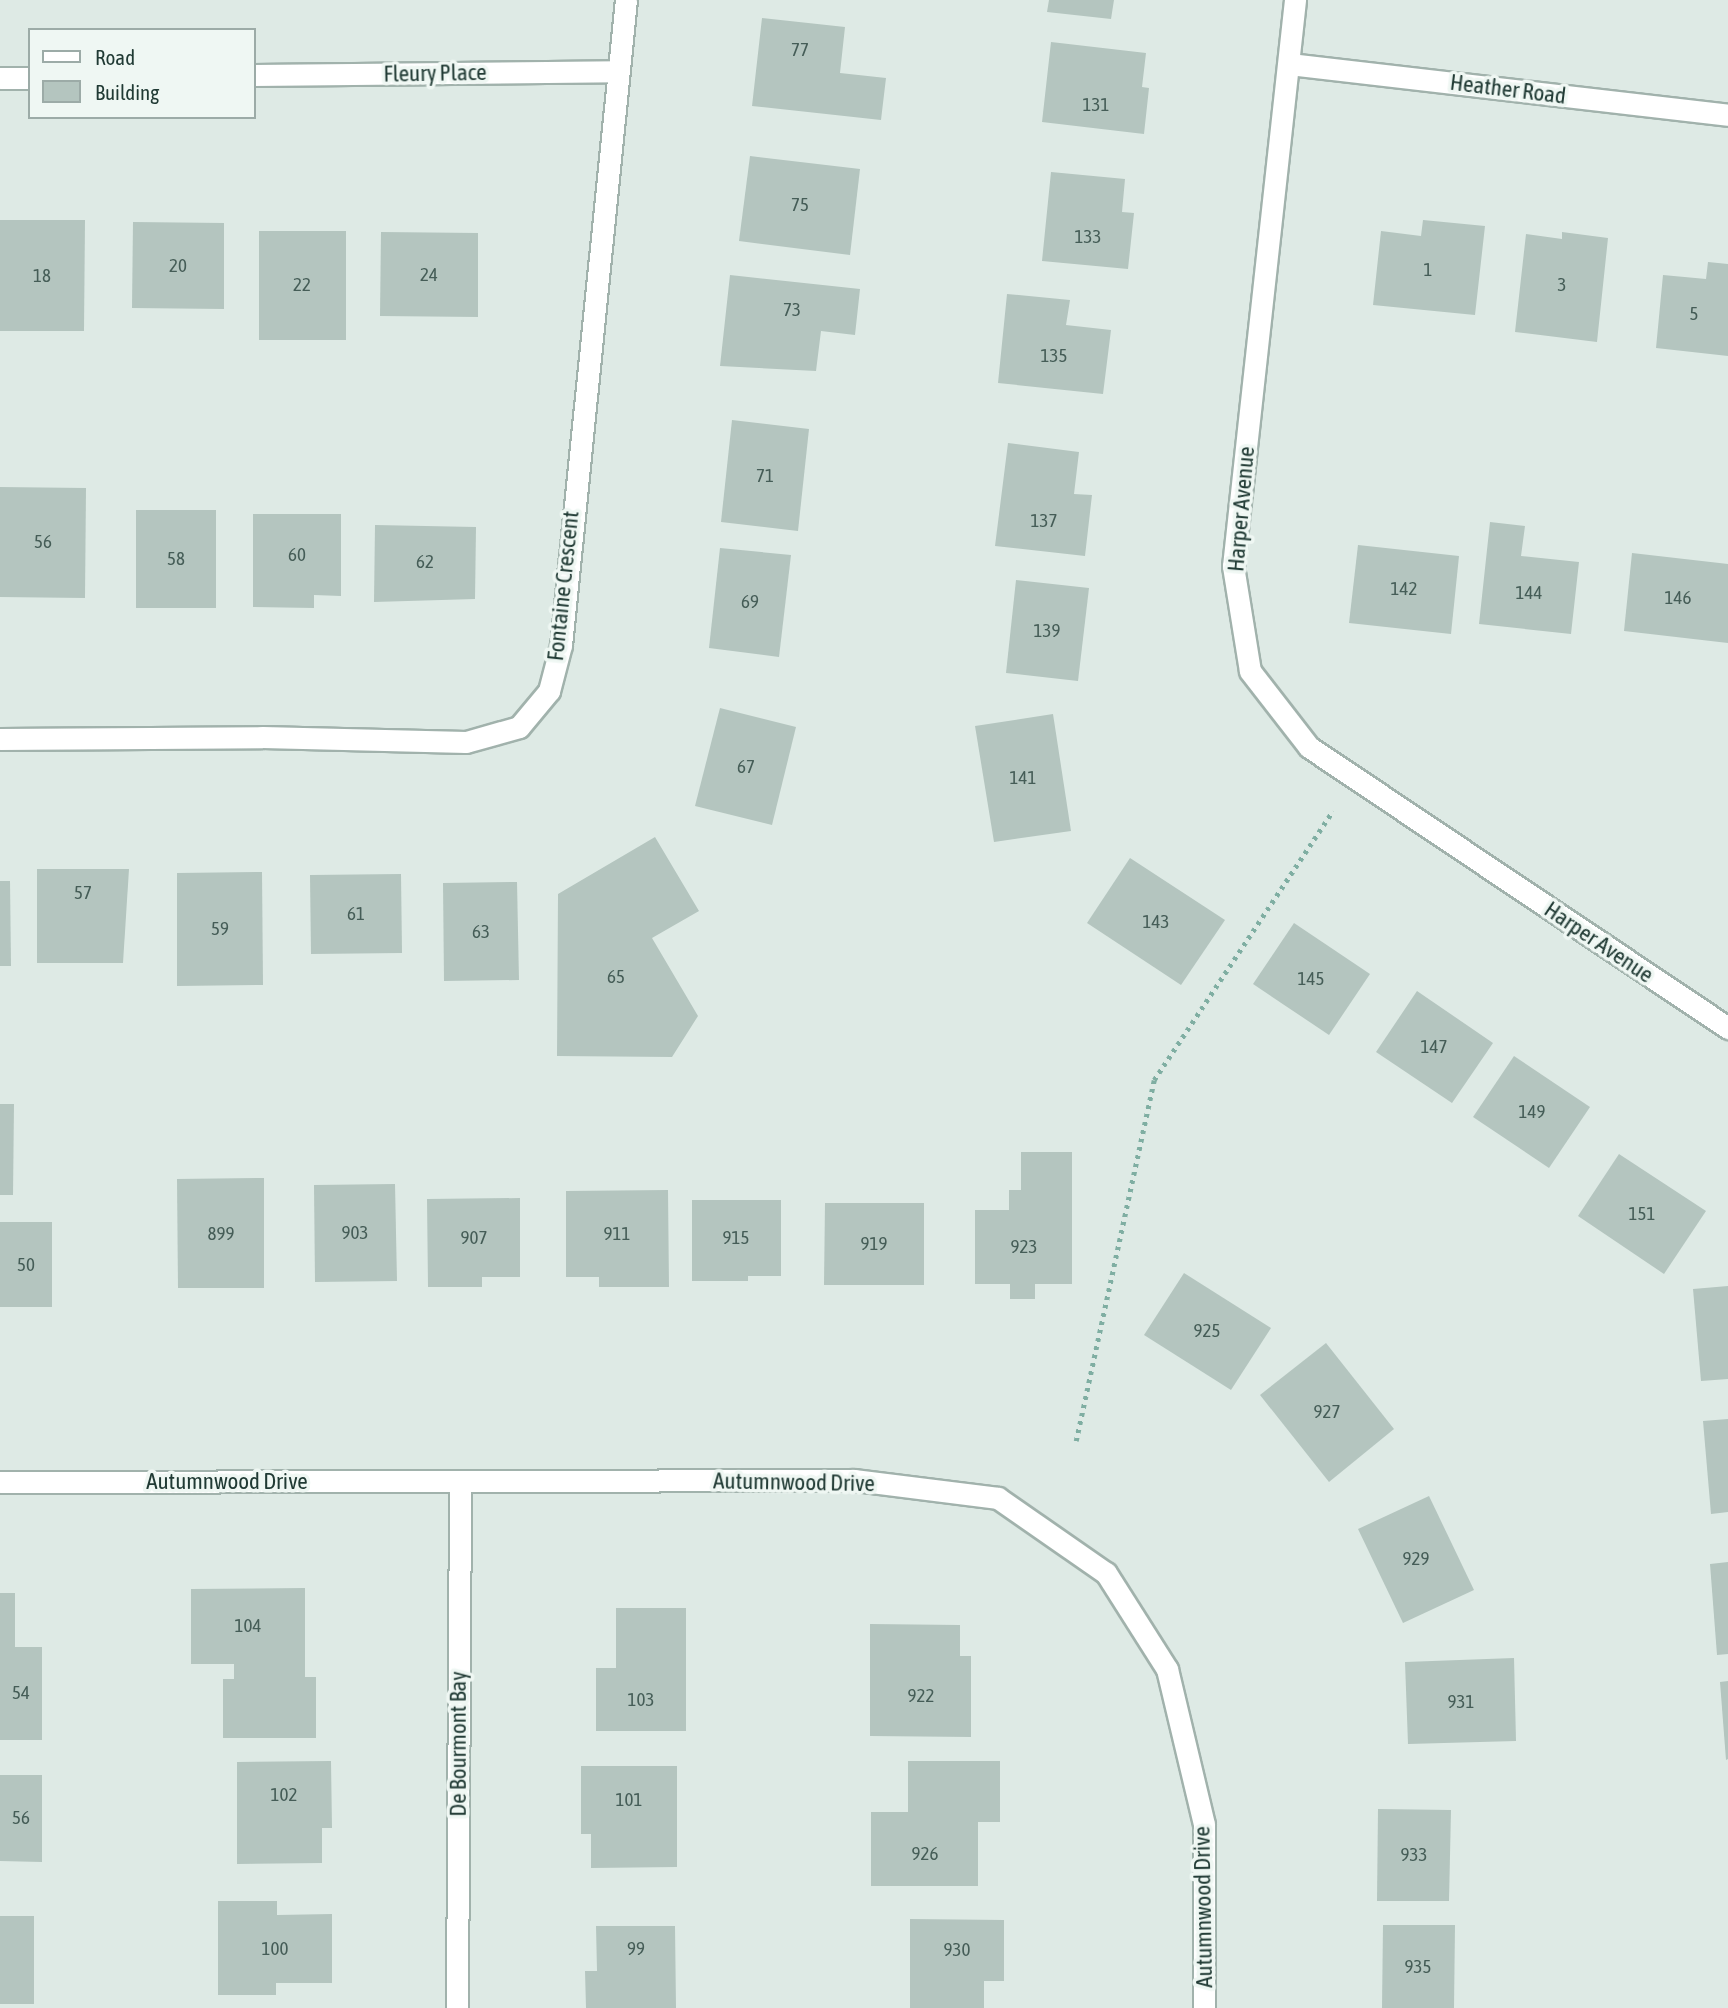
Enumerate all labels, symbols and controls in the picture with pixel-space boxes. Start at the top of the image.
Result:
legend [28,28,256,119]
house number: 77 [791,39,809,61]
text: Road [95,45,135,69]
street label: Fleury Place [383,58,487,88]
street label: Heather Road [1448,68,1568,110]
text: Building [95,80,159,104]
house number: 131 [1083,94,1109,116]
house number: 75 [791,194,809,216]
house number: 133 [1075,226,1101,248]
house number: 20 [169,255,187,277]
house number: 1 [1424,259,1432,281]
house number: 24 [420,264,438,286]
house number: 18 [33,265,51,287]
house number: 22 [293,274,311,296]
house number: 3 [1558,274,1566,296]
house number: 73 [783,299,801,321]
house number: 5 [1690,303,1698,325]
house number: 135 [1041,345,1067,367]
street label: Harper Avenue [1222,445,1260,573]
house number: 71 [756,465,774,487]
street label: Fontaine Crescent [541,510,585,662]
house number: 137 [1031,510,1057,532]
house number: 56 [34,531,52,553]
house number: 60 [288,544,306,566]
house number: 58 [167,548,185,570]
house number: 62 [416,551,434,573]
house number: 142 [1391,578,1417,600]
house number: 144 [1516,582,1542,604]
house number: 146 [1665,587,1691,609]
house number: 69 [741,591,759,613]
house number: 139 [1034,620,1060,642]
house number: 67 [737,756,755,778]
house number: 141 [1010,767,1036,789]
house number: 57 [74,882,92,904]
street label: Harper Avenue [1539,895,1659,989]
house number: 61 [347,903,365,925]
house number: 143 [1143,911,1169,933]
house number: 59 [211,918,229,940]
house number: 63 [472,921,490,943]
house number: 65 [607,966,625,988]
house number: 145 [1298,968,1324,990]
house number: 147 [1421,1036,1447,1058]
house number: 149 [1519,1101,1545,1123]
house number: 151 [1629,1203,1655,1225]
house number: 903 [342,1222,368,1244]
house number: 899 [208,1223,234,1245]
house number: 911 [604,1223,630,1245]
house number: 907 [461,1227,487,1249]
house number: 915 [723,1227,749,1249]
house number: 919 [861,1233,887,1255]
house number: 923 [1011,1236,1037,1258]
house number: 50 [17,1254,35,1276]
house number: 925 [1194,1320,1220,1342]
house number: 927 [1314,1401,1340,1423]
street label: Autumnwood Drive [146,1467,308,1495]
street label: Autumnwood Drive [713,1467,875,1497]
house number: 929 [1403,1548,1429,1570]
house number: 104 [235,1615,261,1637]
street label: De Bourmont Bay [444,1671,472,1817]
house number: 54 [12,1682,30,1704]
house number: 922 [908,1685,934,1707]
house number: 103 [628,1689,654,1711]
house number: 931 [1448,1691,1474,1713]
house number: 102 [271,1784,297,1806]
house number: 101 [616,1789,642,1811]
house number: 56 [12,1807,30,1829]
street label: Autumnwood Drive [1188,1826,1218,1988]
house number: 926 [912,1843,938,1865]
house number: 933 [1401,1844,1427,1866]
house number: 100 [262,1938,288,1960]
house number: 99 [627,1938,645,1960]
house number: 930 [944,1939,970,1961]
house number: 935 [1405,1956,1431,1978]

